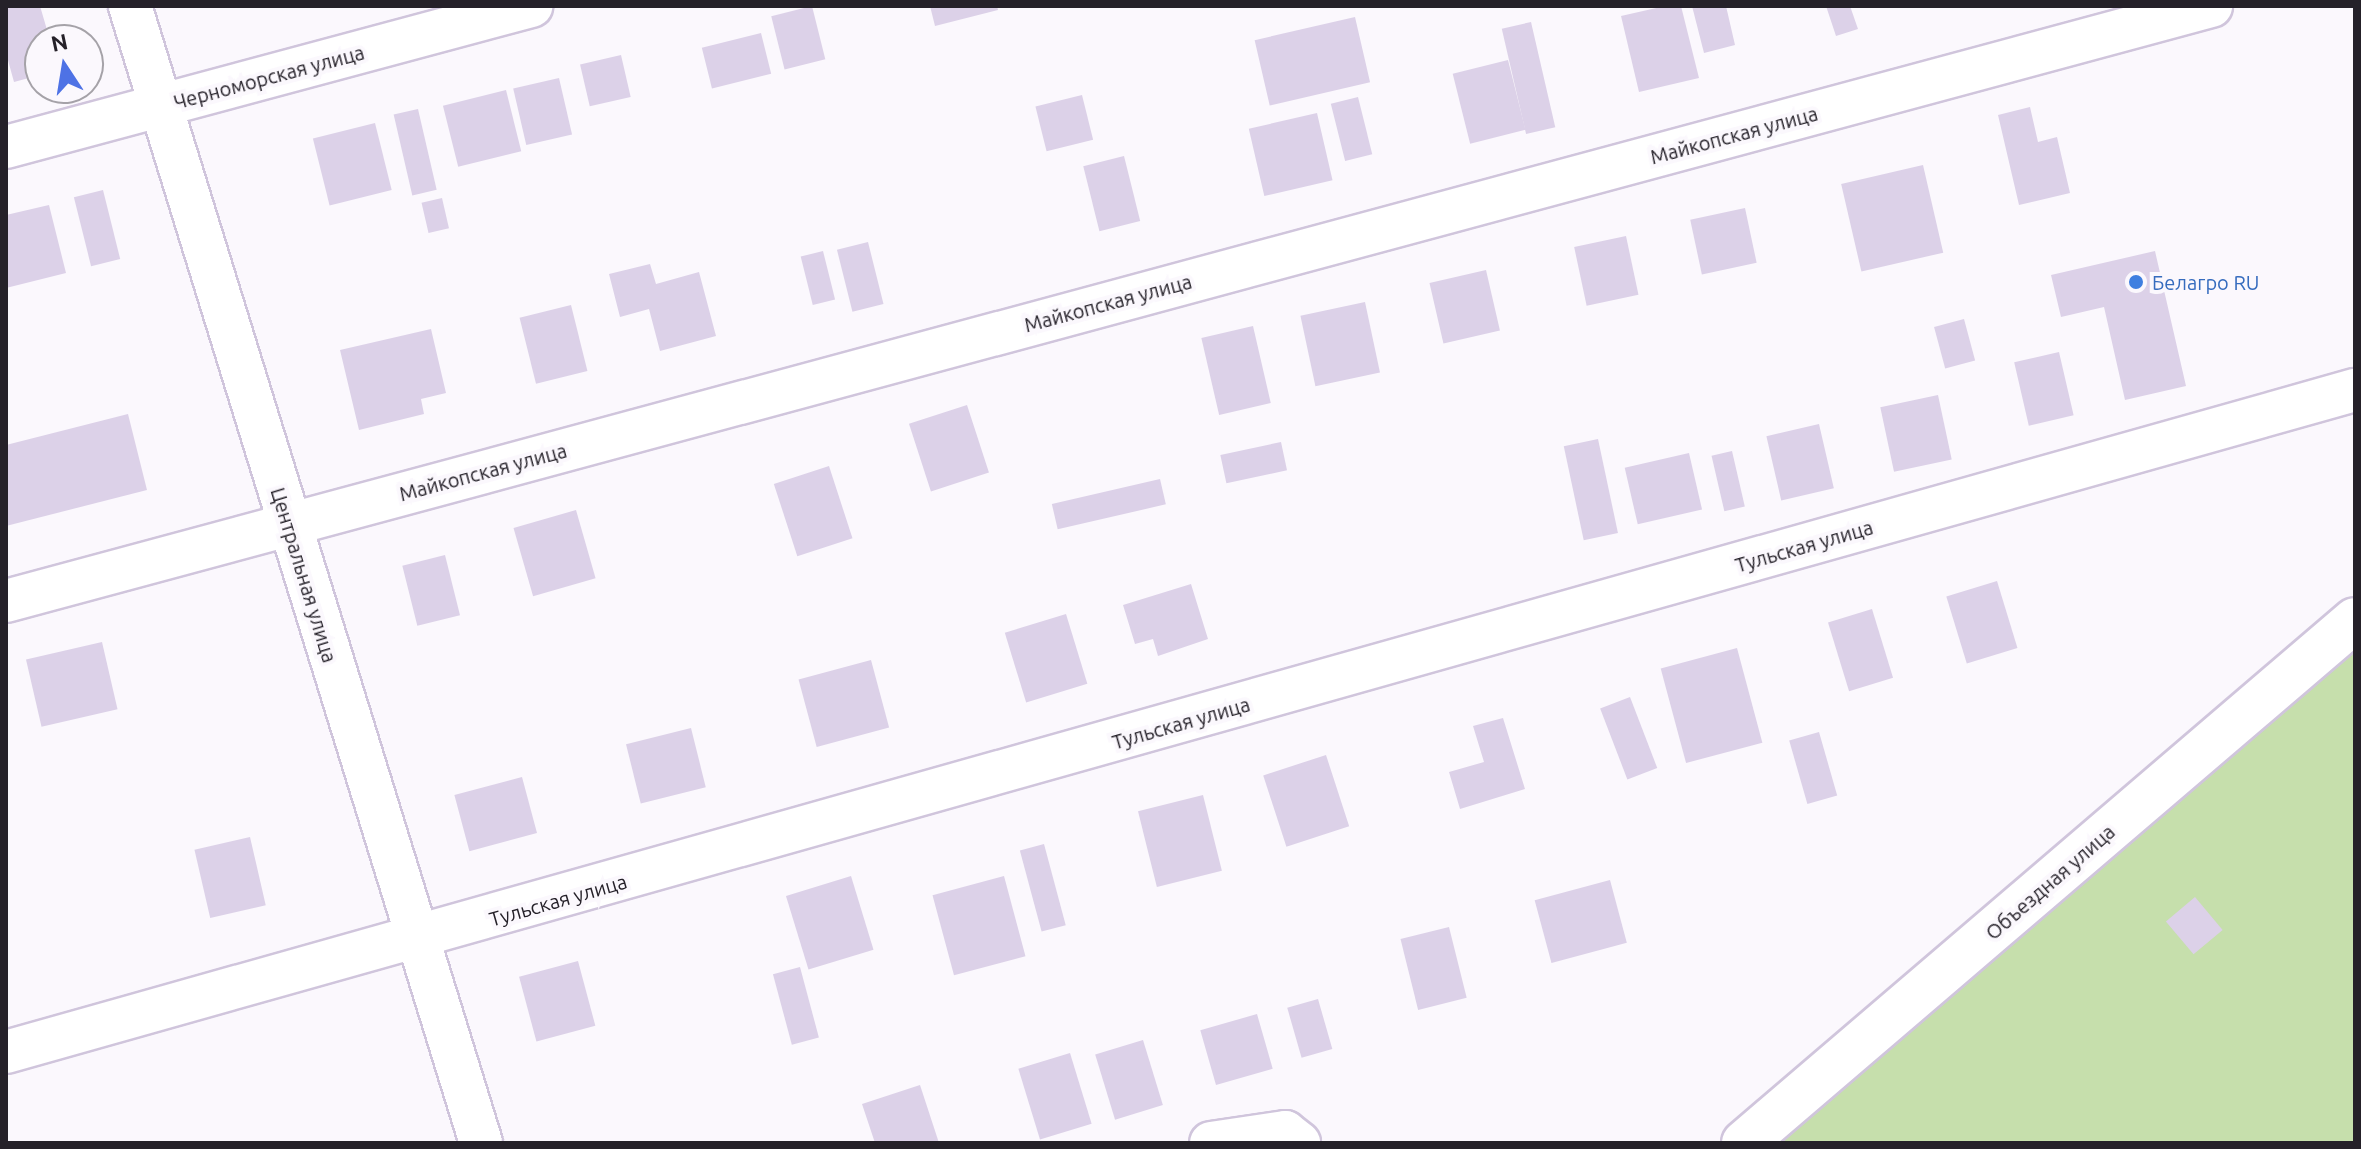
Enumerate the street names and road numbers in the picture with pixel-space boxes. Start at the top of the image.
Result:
street label: Черноморская улица [171,40,367,114]
street label: Майкопская улица [1648,101,1820,169]
street label: Майкопская улица [1022,269,1194,337]
street label: Майкопская улица [397,438,569,506]
street label: Центральная улица [266,485,342,665]
street label: Тульская улица [1732,515,1876,577]
street label: Тульская улица [1109,692,1253,754]
street label: Объездная улица [1980,819,2120,945]
street label: Тульская улица [486,869,630,931]

